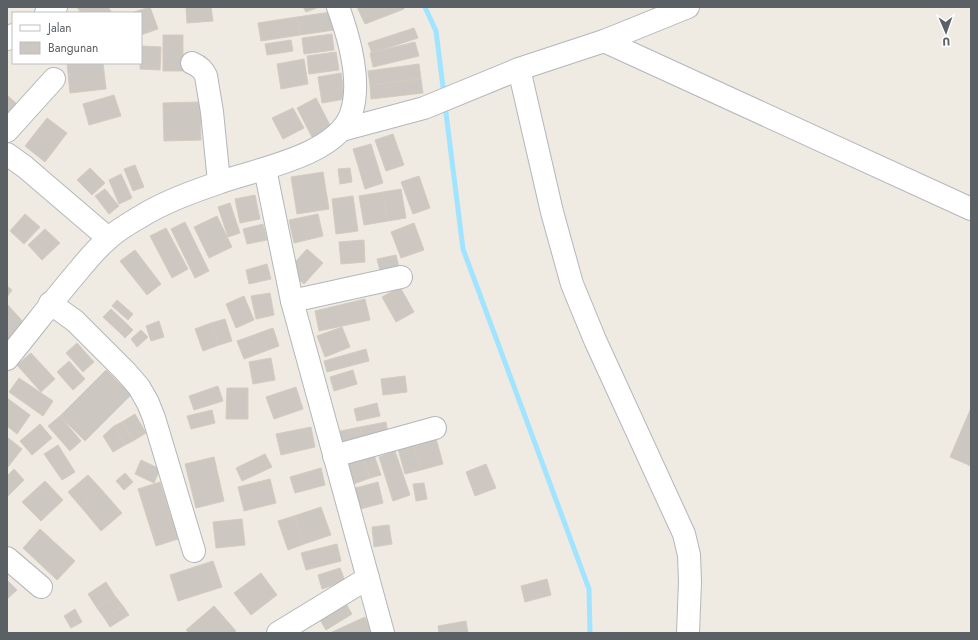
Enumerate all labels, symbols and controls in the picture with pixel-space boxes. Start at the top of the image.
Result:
legend [12,12,142,64]
north arrow [926,12,966,52]
text: Jalan [46,19,71,37]
text: U [942,34,950,50]
text: Bangunan [48,39,98,57]

